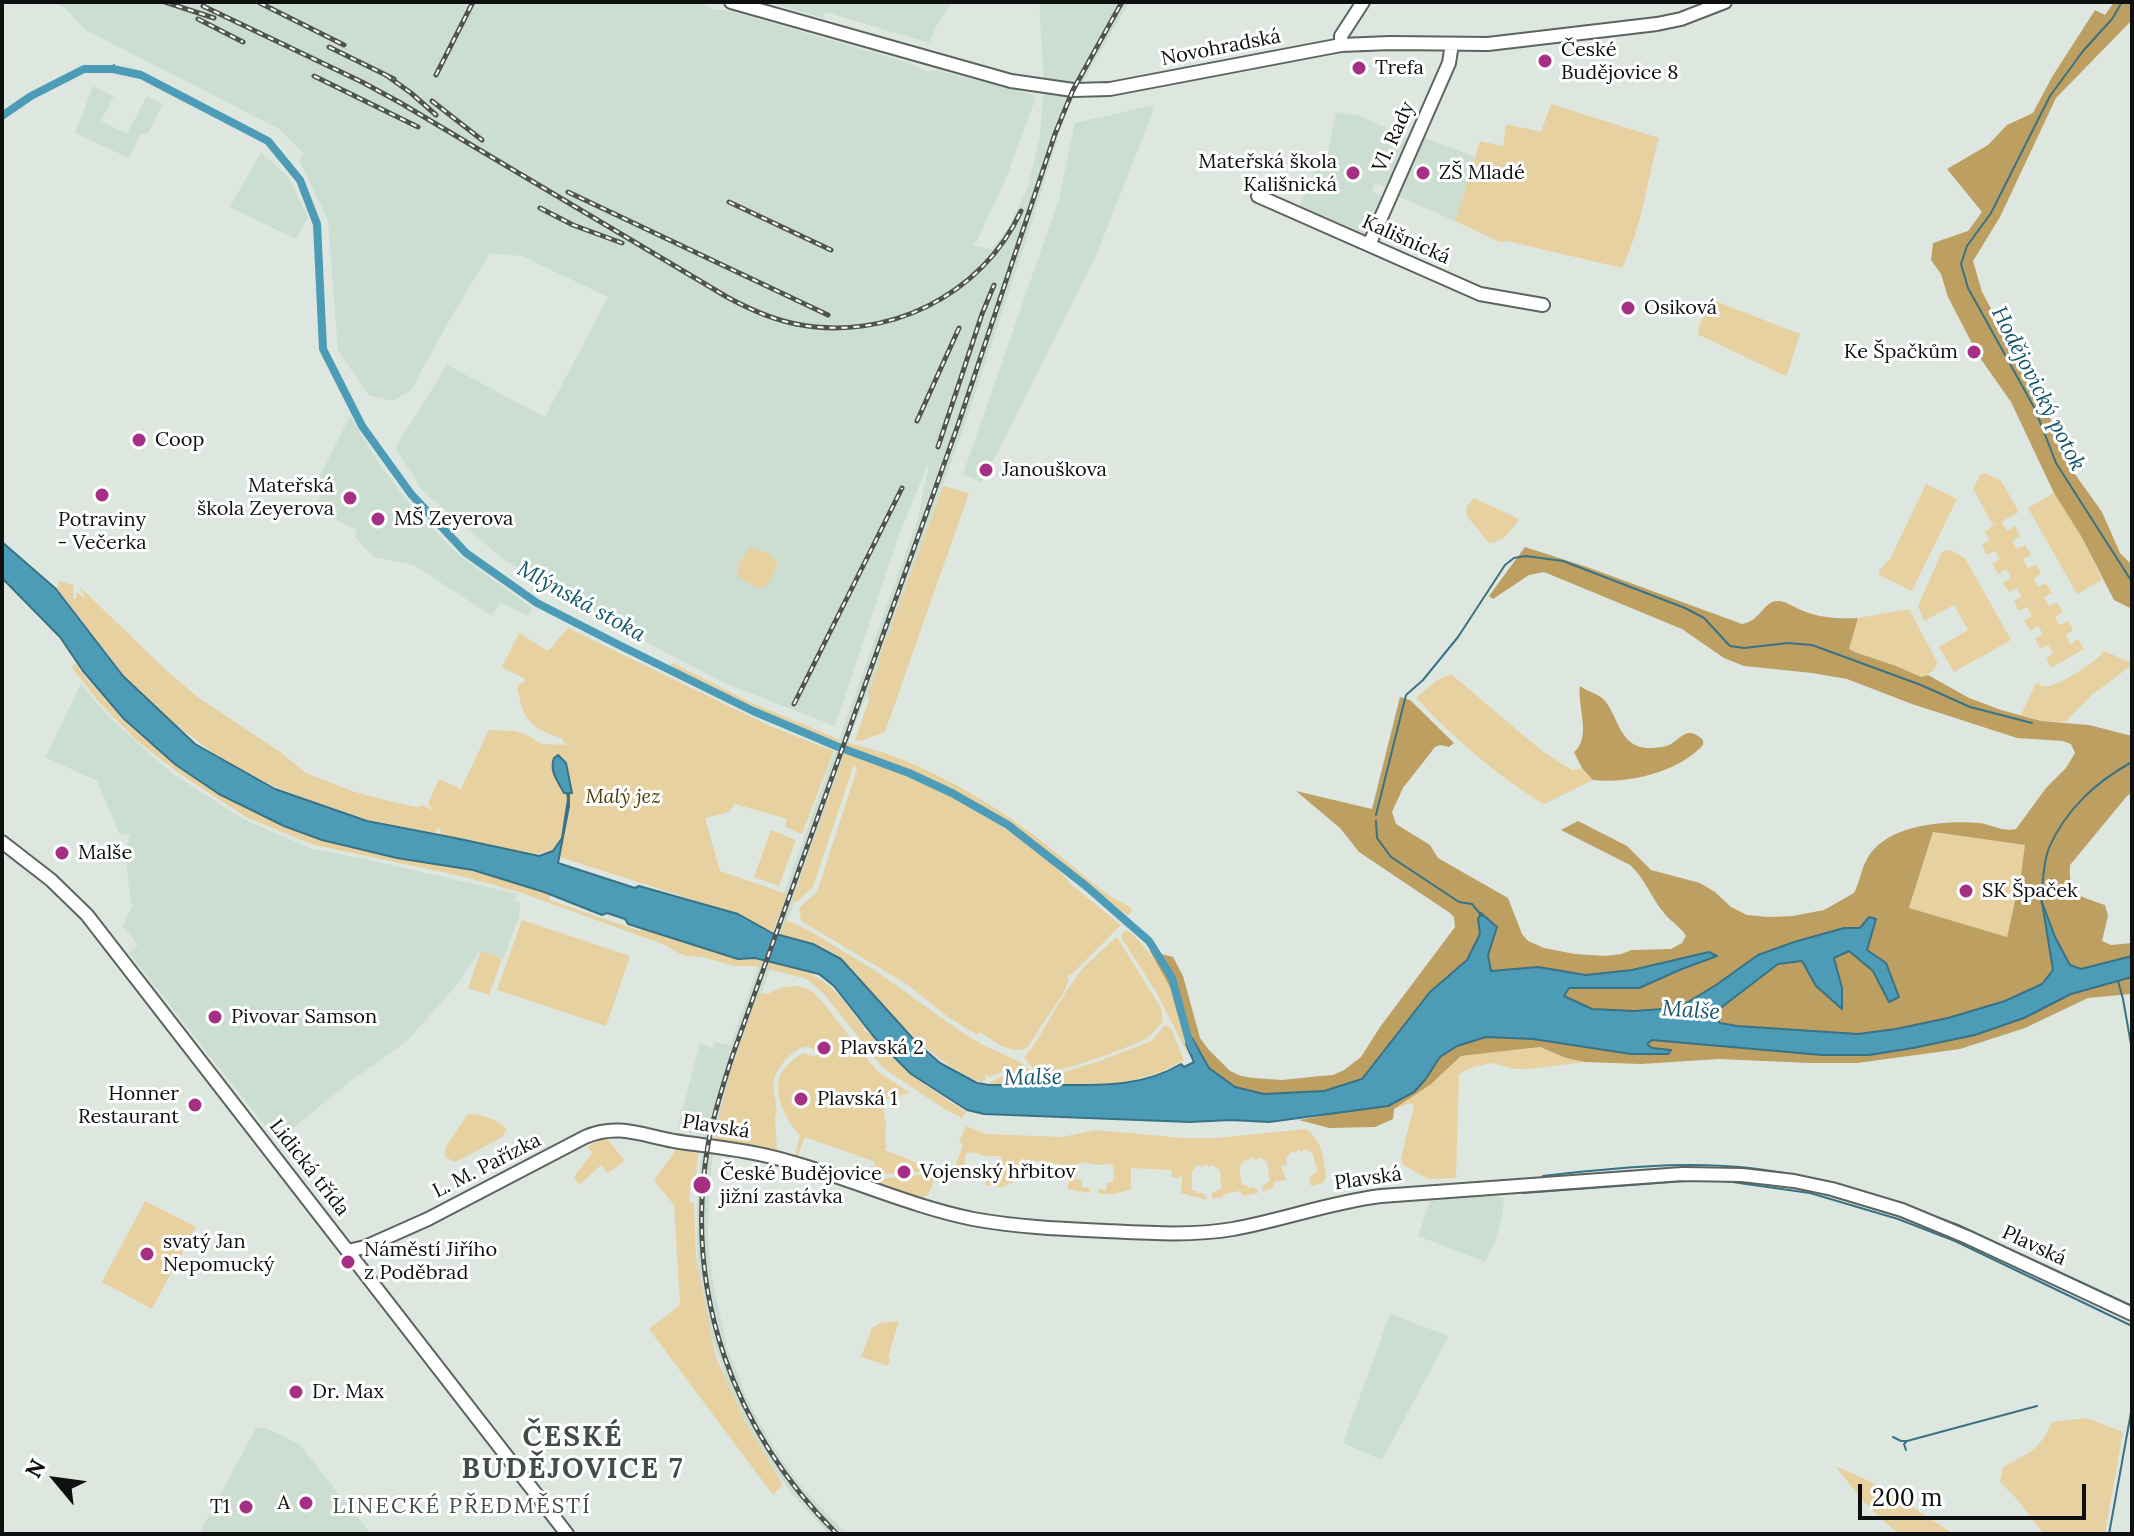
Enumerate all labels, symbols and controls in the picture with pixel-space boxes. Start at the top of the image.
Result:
street label: Novohradská [1159,25,1283,71]
place label: České Budějovice 8 [1561,38,1678,85]
marker: České Budějovice 8 [1536,52,1554,70]
place label: Trefa [1375,56,1424,80]
marker: Trefa [1350,59,1368,77]
street label: Vl. Rady [1368,98,1420,176]
place label: Mateřská škola Kališnická [1198,150,1337,197]
place label: ZŠ Mladé [1439,161,1525,185]
marker: Mateřská škola Kališnická [1344,164,1362,182]
marker: ZŠ Mladé [1414,164,1432,182]
street label: Kališnická [1358,210,1454,270]
place label: Osiková [1644,296,1717,320]
marker: Osiková [1619,299,1637,317]
water label: Hodějovický potok [1985,302,2091,476]
place label: Ke Špačkům [1844,340,1958,364]
marker: Ke Špačkům [1965,343,1983,361]
place label: Coop [155,428,204,452]
marker: Coop [130,431,148,449]
place label: Janouškova [1002,458,1107,482]
marker: Janouškova [977,461,995,479]
place label: Mateřská škola Zeyerova [197,474,334,521]
marker: Potraviny - Večerka [93,486,111,504]
marker: Mateřská škola Zeyerova [341,489,359,507]
place label: MŠ Zeyerova [394,507,513,531]
place label: Potraviny - Večerka [57,508,147,555]
marker: MŠ Zeyerova [369,510,387,528]
water label: Mlýnská stoka [512,556,650,648]
park label: Malý jez [585,785,661,809]
place label: Malše [78,841,132,865]
marker: Malše [53,844,71,862]
place label: SK Špaček [1982,879,2078,903]
marker: SK Špaček [1957,882,1975,900]
water label: Malše [1661,996,1721,1026]
place label: Pivovar Samson [231,1005,377,1029]
marker: Pivovar Samson [206,1008,224,1026]
place label: Plavská 2 [840,1036,924,1060]
marker: Plavská 2 [815,1039,833,1057]
water label: Malše [1004,1064,1062,1092]
place label: Honner Restaurant [78,1082,179,1129]
place label: Plavská 1 [817,1087,897,1111]
marker: Plavská 1 [792,1090,810,1108]
marker: Honner Restaurant [186,1096,204,1114]
street label: Plavská [681,1110,751,1144]
street label: Lidická třída [264,1115,354,1221]
street label: L. M. Pařízka [429,1128,545,1204]
place label: Vojenský hřbitov [920,1160,1076,1184]
place label: České Budějovice jižní zastávka [720,1162,882,1209]
street label: Plavská [1333,1162,1403,1196]
marker: Vojenský hřbitov [895,1163,913,1181]
marker: České Budějovice jižní zastávka [691,1174,713,1196]
street label: Plavská [1998,1221,2070,1271]
place label: svatý Jan Nepomucký [163,1230,274,1277]
place label: Náměstí Jiřího z Poděbrad [364,1238,497,1285]
marker: svatý Jan Nepomucký [138,1245,156,1263]
marker: Náměstí Jiřího z Poděbrad [339,1253,357,1271]
place label: Dr. Max [312,1380,384,1404]
marker: Dr. Max [287,1383,305,1401]
district label: ČESKÉ BUDĚJOVICE 7 [462,1421,684,1487]
north arrow [16,1440,96,1520]
text: N [19,1454,51,1483]
scale bar [1862,1468,2090,1518]
text: 200 m [1872,1482,1942,1513]
place label: A [277,1491,290,1515]
marker: A [297,1494,315,1512]
district label: LINECKÉ PŘEDMĚSTÍ [332,1494,592,1520]
place label: T1 [210,1495,230,1519]
marker: T1 [237,1498,255,1516]

